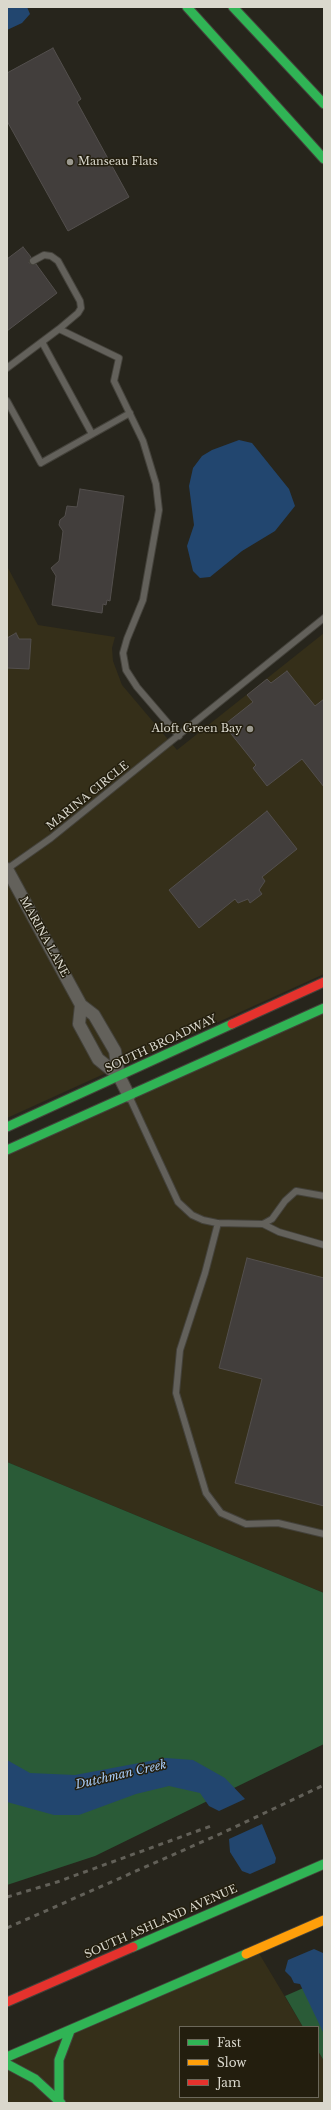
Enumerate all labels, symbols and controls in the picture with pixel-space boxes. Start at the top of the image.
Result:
place label: Manseau Flats [78,155,158,169]
marker: Manseau Flats [65,157,75,167]
place label: Aloft Green Bay [152,722,242,736]
marker: Aloft Green Bay [245,724,255,734]
street label: MARINA CIRCLE [44,759,132,833]
street label: MARINA LANE [17,895,71,979]
street label: SOUTH BROADWAY [103,1012,219,1076]
water label: Dutchman Creek [74,1758,168,1792]
street label: SOUTH ASHLAND AVENUE [83,1882,239,1962]
legend [179,2026,319,2098]
text: Fast [217,2035,241,2050]
text: Slow [217,2055,246,2070]
text: Jam [217,2075,241,2090]

